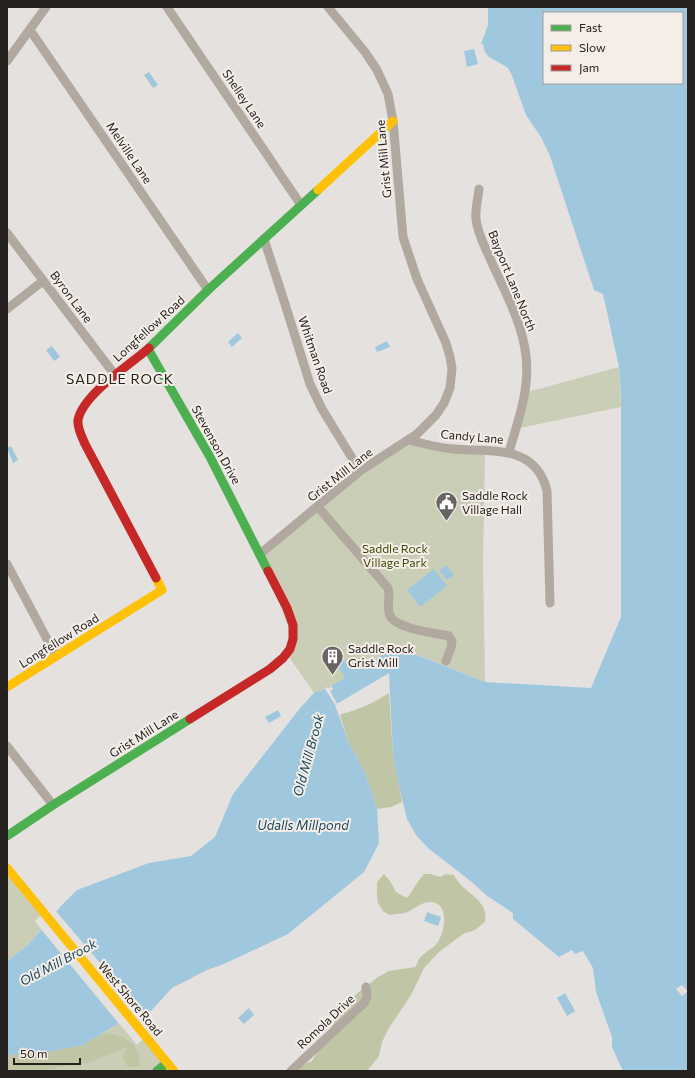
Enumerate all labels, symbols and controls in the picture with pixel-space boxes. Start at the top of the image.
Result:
legend [543,12,683,84]
text: Fast [579,20,602,34]
text: Slow [579,40,606,54]
text: Jam [579,60,599,75]
street label: Shelley Lane [220,67,269,130]
street label: Melville Lane [104,119,156,186]
street label: Grist Mill Lane [373,119,393,199]
street label: Bayport Lane North [486,228,540,333]
street label: Byron Lane [48,268,96,325]
street label: Longfellow Road [110,293,187,364]
street label: Whitman Road [296,314,336,395]
district label: SADDLE ROCK [66,370,174,387]
street label: Stevenson Drive [189,403,244,486]
street label: Candy Lane [440,426,504,446]
street label: Grist Mill Lane [304,444,375,504]
place label: Saddle Rock Village Hall [462,488,529,516]
public building icon: Saddle Rock Village Hall [433,490,459,523]
park label: Saddle Rock Village Park [362,541,429,569]
street label: Longfellow Road [16,610,101,670]
place label: Saddle Rock Grist Mill [348,641,415,669]
building icon: Saddle Rock Grist Mill [320,643,346,676]
street label: Grist Mill Lane [106,706,181,760]
water label: Old Mill Brook [289,711,327,798]
water label: Udalls Millpond [257,817,349,833]
water label: Old Mill Brook [17,935,100,989]
street label: West Shore Road [96,958,166,1038]
street label: Romola Drive [294,991,357,1051]
scale bar [14,1040,80,1066]
text: 50 m [20,1046,48,1060]

